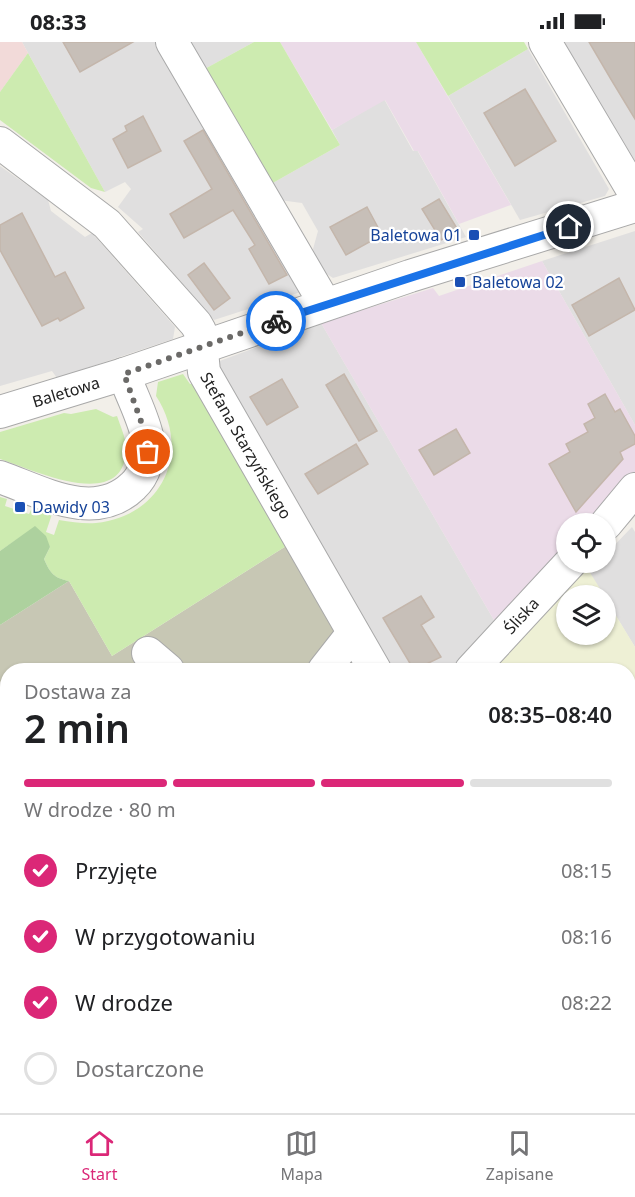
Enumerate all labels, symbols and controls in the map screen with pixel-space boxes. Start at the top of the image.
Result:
text: 08:33 [30,6,87,36]
pin [543,201,594,252]
icon: home [552,210,585,243]
place label: Baletowa 01 [370,224,462,246]
marker: Baletowa 01 [467,228,481,242]
place label: Baletowa 02 [472,271,564,293]
marker: Baletowa 02 [453,275,467,289]
courier [246,291,306,351]
icon: bike [260,305,293,338]
street label: Stefana Starzyńskiego [195,368,297,523]
street label: Baletowa [30,371,102,412]
pin [122,426,173,477]
icon: bag [131,435,164,468]
place label: Dawidy 03 [32,496,110,518]
marker: Dawidy 03 [13,500,27,514]
map controls [556,513,616,645]
button: locate [556,513,616,573]
button: layers [556,585,616,645]
street label: Śliska [499,593,544,639]
text: Dostawa za [24,678,131,705]
text: 08:35–08:40 [488,699,612,729]
text: 2 min [24,701,130,754]
text: W drodze · 80 m [24,796,176,823]
icon: check [24,854,57,887]
text: Przyjęte [75,855,157,885]
text: 08:15 [561,857,612,884]
icon: check [24,920,57,953]
text: W przygotowaniu [75,921,256,951]
text: 08:16 [561,923,612,950]
icon: check [24,986,57,1019]
text: W drodze [75,987,173,1017]
text: 08:22 [561,989,612,1016]
text: Dostarczone [75,1053,204,1083]
tab: Start [82,1127,117,1185]
tab: Mapa [280,1127,323,1185]
tab: Zapisane [486,1127,553,1185]

